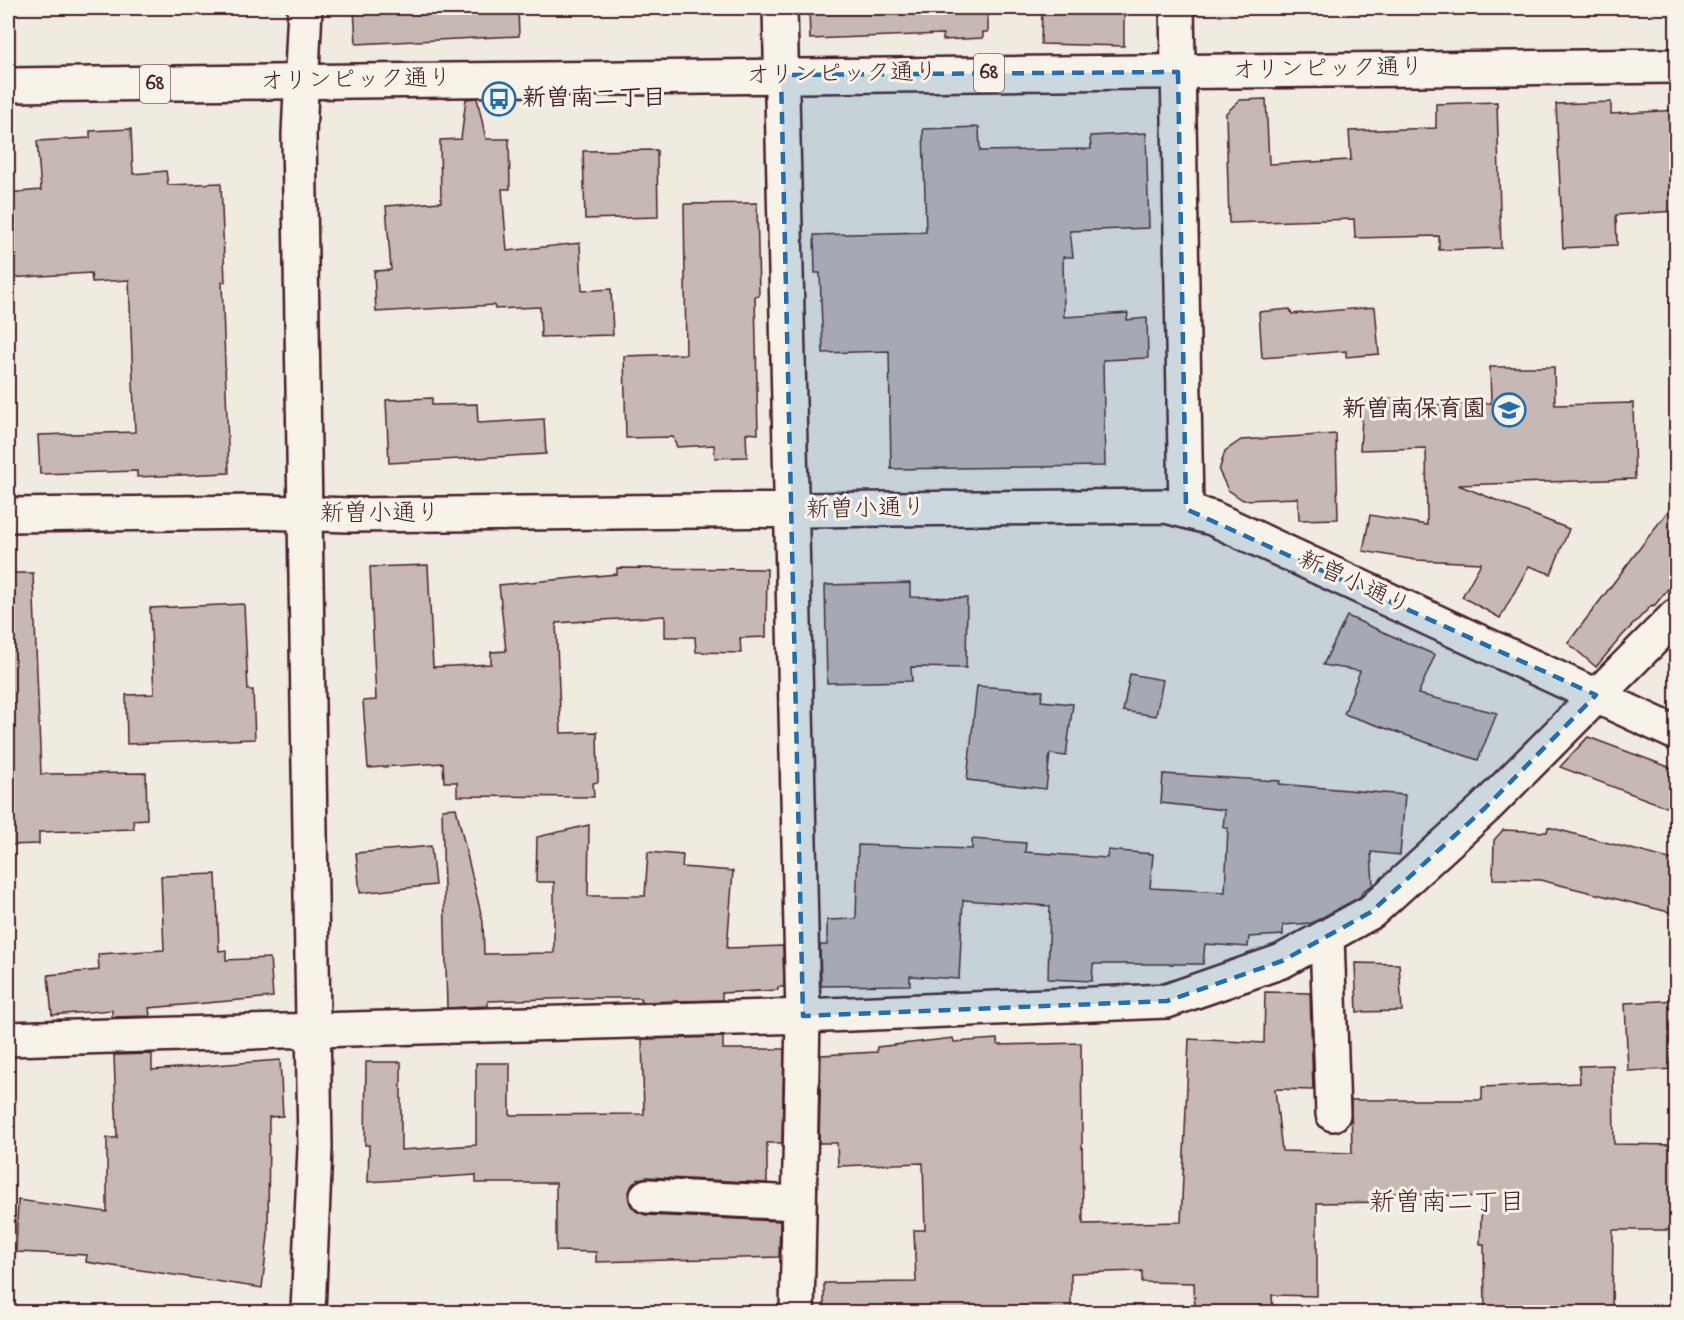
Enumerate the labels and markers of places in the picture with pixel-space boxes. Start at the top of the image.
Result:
bus stop icon: 新曽南二丁目 [481,81,517,117]
place label: 新曽南二丁目 [522,82,666,117]
school or university icon: 新曽南保育園 [1491,392,1527,428]
place label: 新曽南保育園 [1342,393,1486,428]

